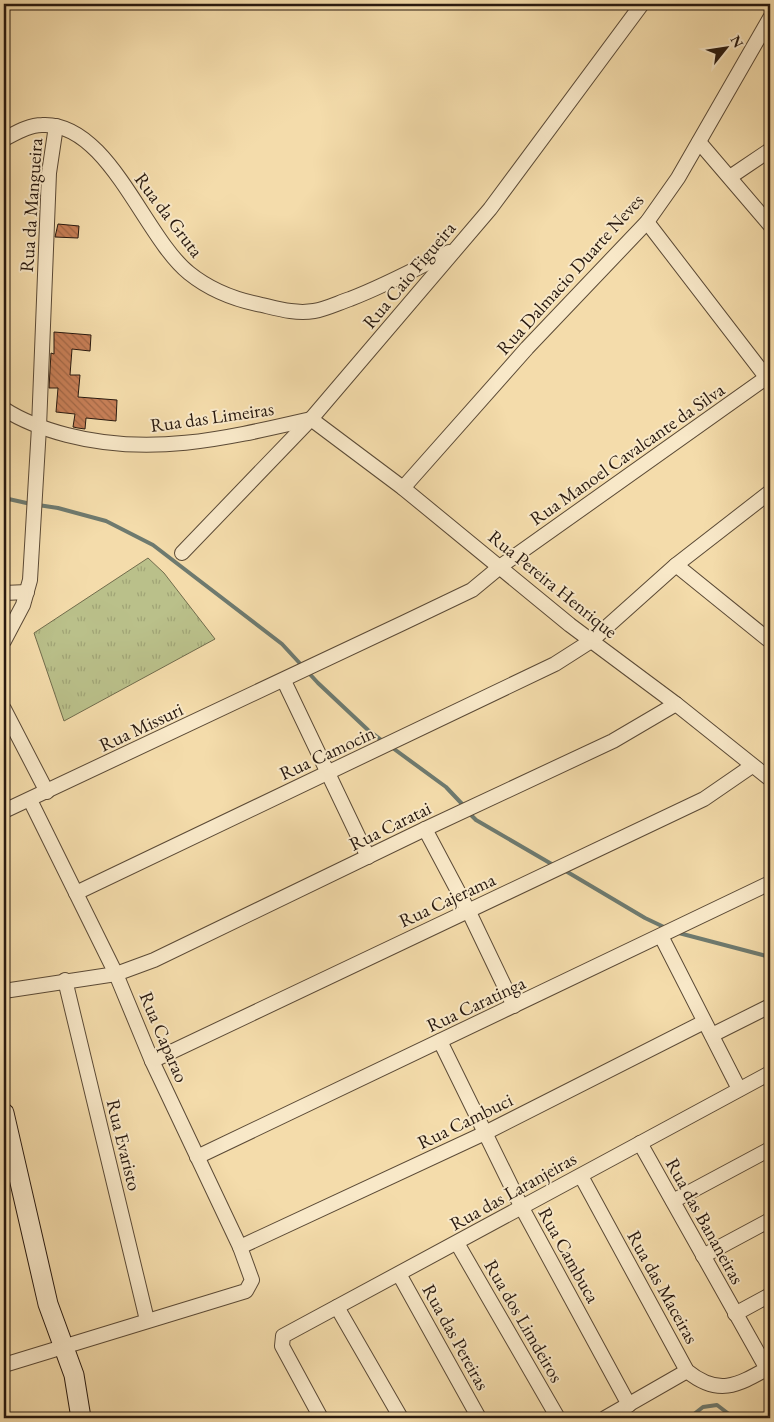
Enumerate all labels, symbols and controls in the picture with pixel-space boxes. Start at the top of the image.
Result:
north arrow [702,22,752,72]
text: N [727,32,748,51]
street label: Rua da Mangueira [14,137,48,273]
street label: Rua da Gruta [129,168,209,263]
street label: Rua Dalmacio Duarte Neves [491,188,649,360]
street label: Rua Caio Figueira [357,216,461,334]
street label: Rua Manoel Cavalcante da Silva [525,377,730,531]
street label: Rua das Limeiras [148,396,276,438]
street label: Rua Pereira Henrique [483,524,623,644]
street label: Rua Missuri [95,697,187,757]
street label: Rua Camocin [275,720,379,786]
street label: Rua Caratai [345,795,435,857]
street label: Rua Cajerama [395,867,500,933]
street label: Rua Caratinga [422,970,530,1038]
street label: Rua Caparao [134,988,194,1086]
street label: Rua Cambuci [413,1087,517,1155]
street label: Rua Evaristo [101,1097,147,1193]
street label: Rua das Laranjeiras [445,1146,581,1236]
street label: Rua das Bananeiras [660,1153,750,1289]
street label: Rua Cambuca [532,1203,606,1308]
street label: Rua das Maceiras [622,1226,704,1348]
street label: Rua dos Limdeiros [479,1255,569,1387]
street label: Rua das Pereiras [417,1280,495,1394]

